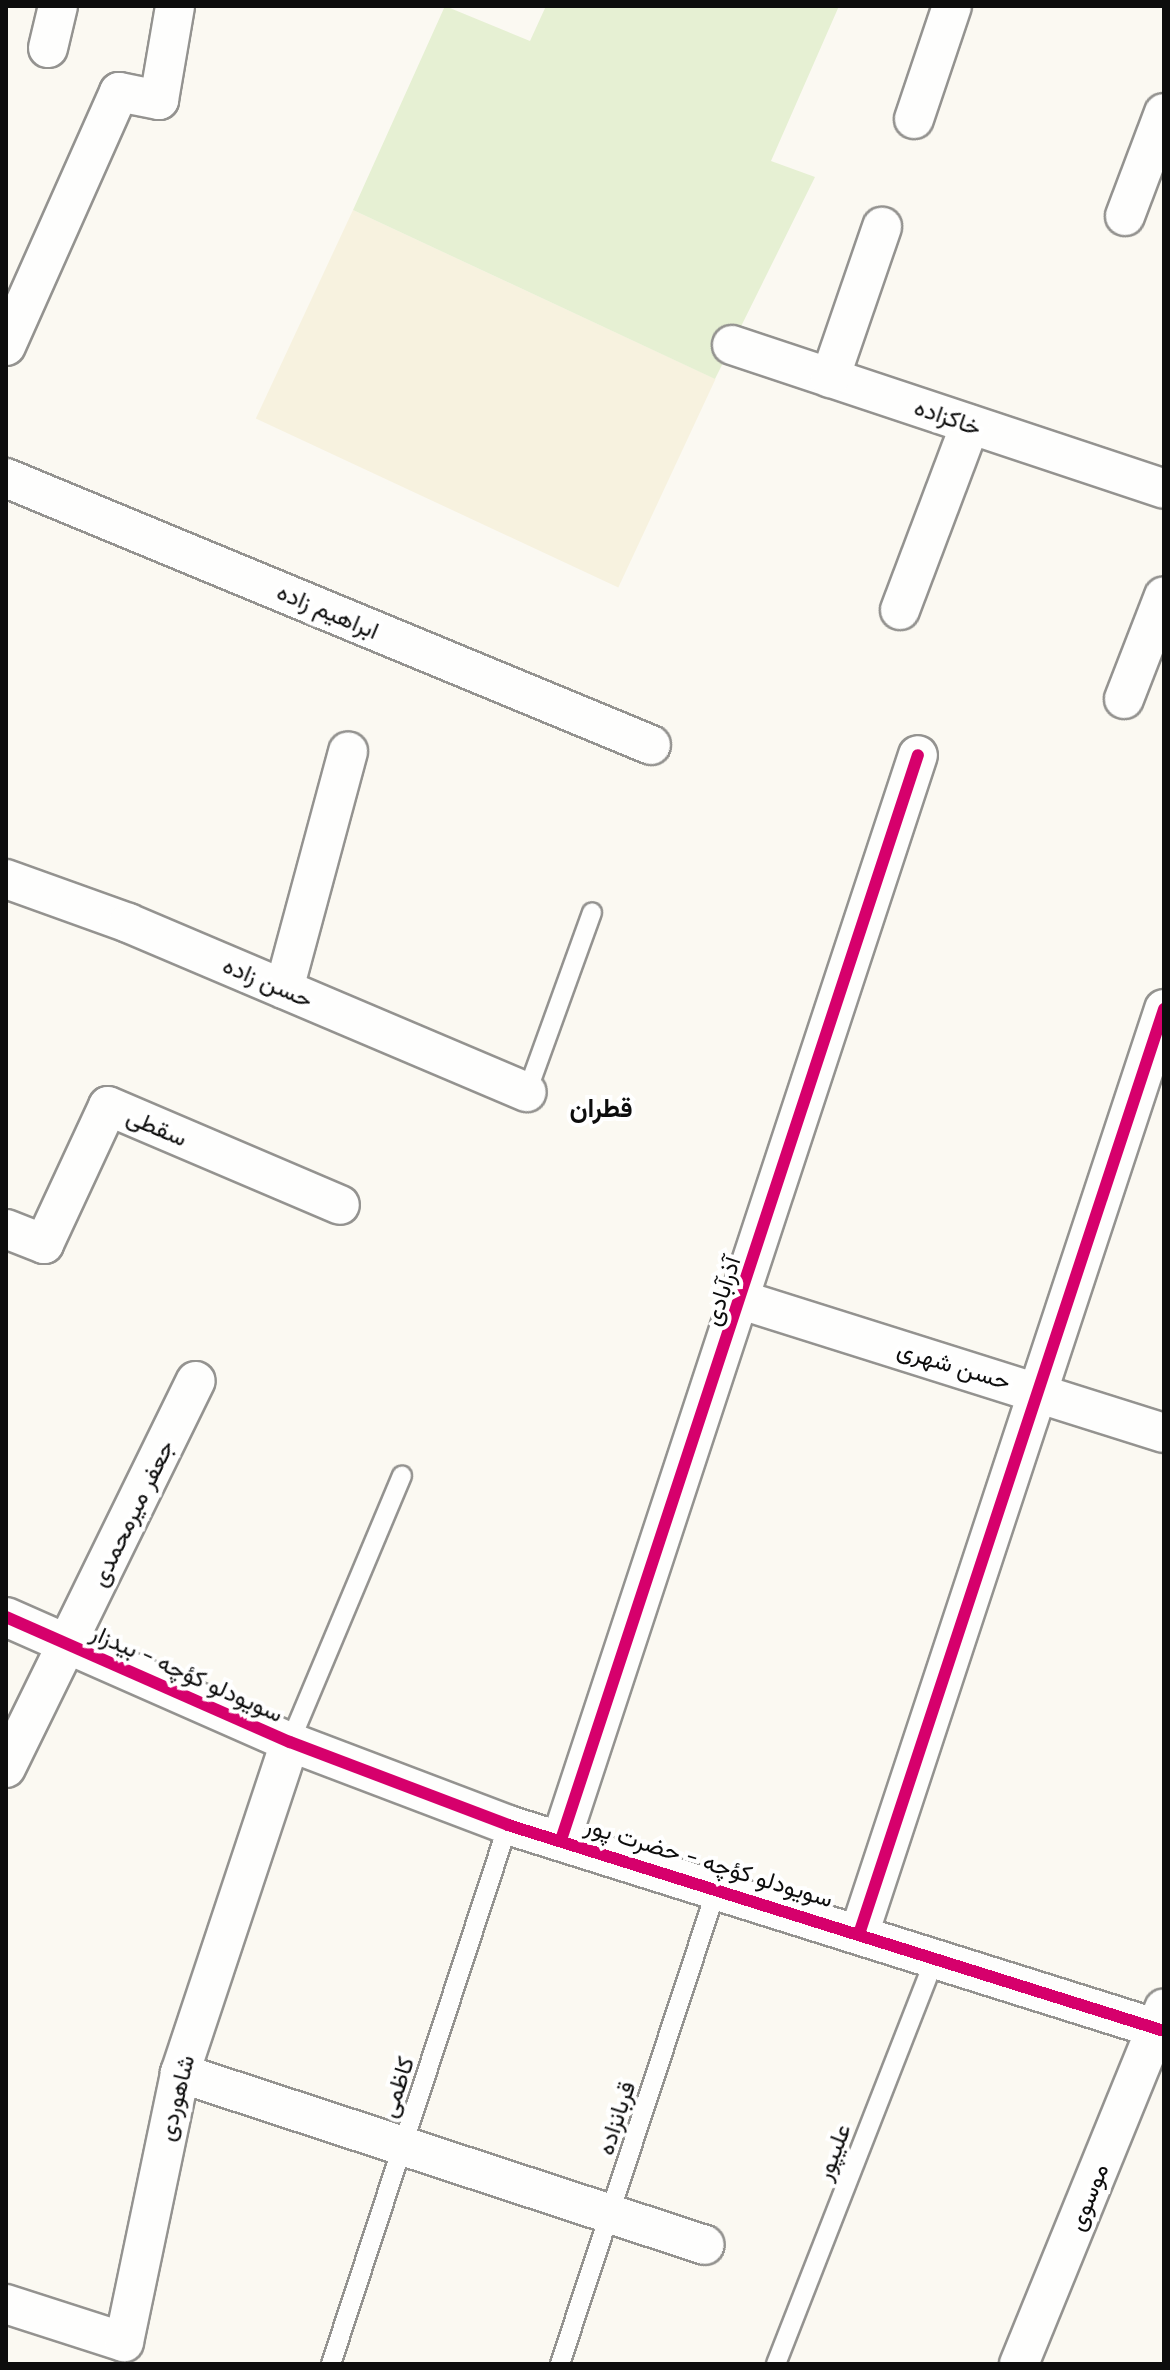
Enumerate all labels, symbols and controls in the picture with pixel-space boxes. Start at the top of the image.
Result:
street label: خاکزاده [911,392,985,442]
street label: ابراهیم زاده [273,577,383,645]
street label: حسن زاده [219,950,317,1014]
district label: قطران [569,1092,633,1124]
street label: سقطی [123,1102,191,1152]
street label: آذرآبادی [697,1253,747,1329]
street label: حسن شهری [894,1334,1014,1396]
street label: جعفر میرمحمدی [84,1435,180,1591]
street label: سویودلو کؤچه - بیدزار [86,1618,288,1728]
street label: سویودلو کؤچه - حضرت پور [582,1811,836,1913]
street label: شاهوردی [151,2052,201,2144]
street label: کاظمی [374,2053,420,2121]
street label: قربانزاده [591,2078,641,2158]
street label: علیپور [809,2119,857,2185]
street label: موسوی [1062,2159,1114,2235]

